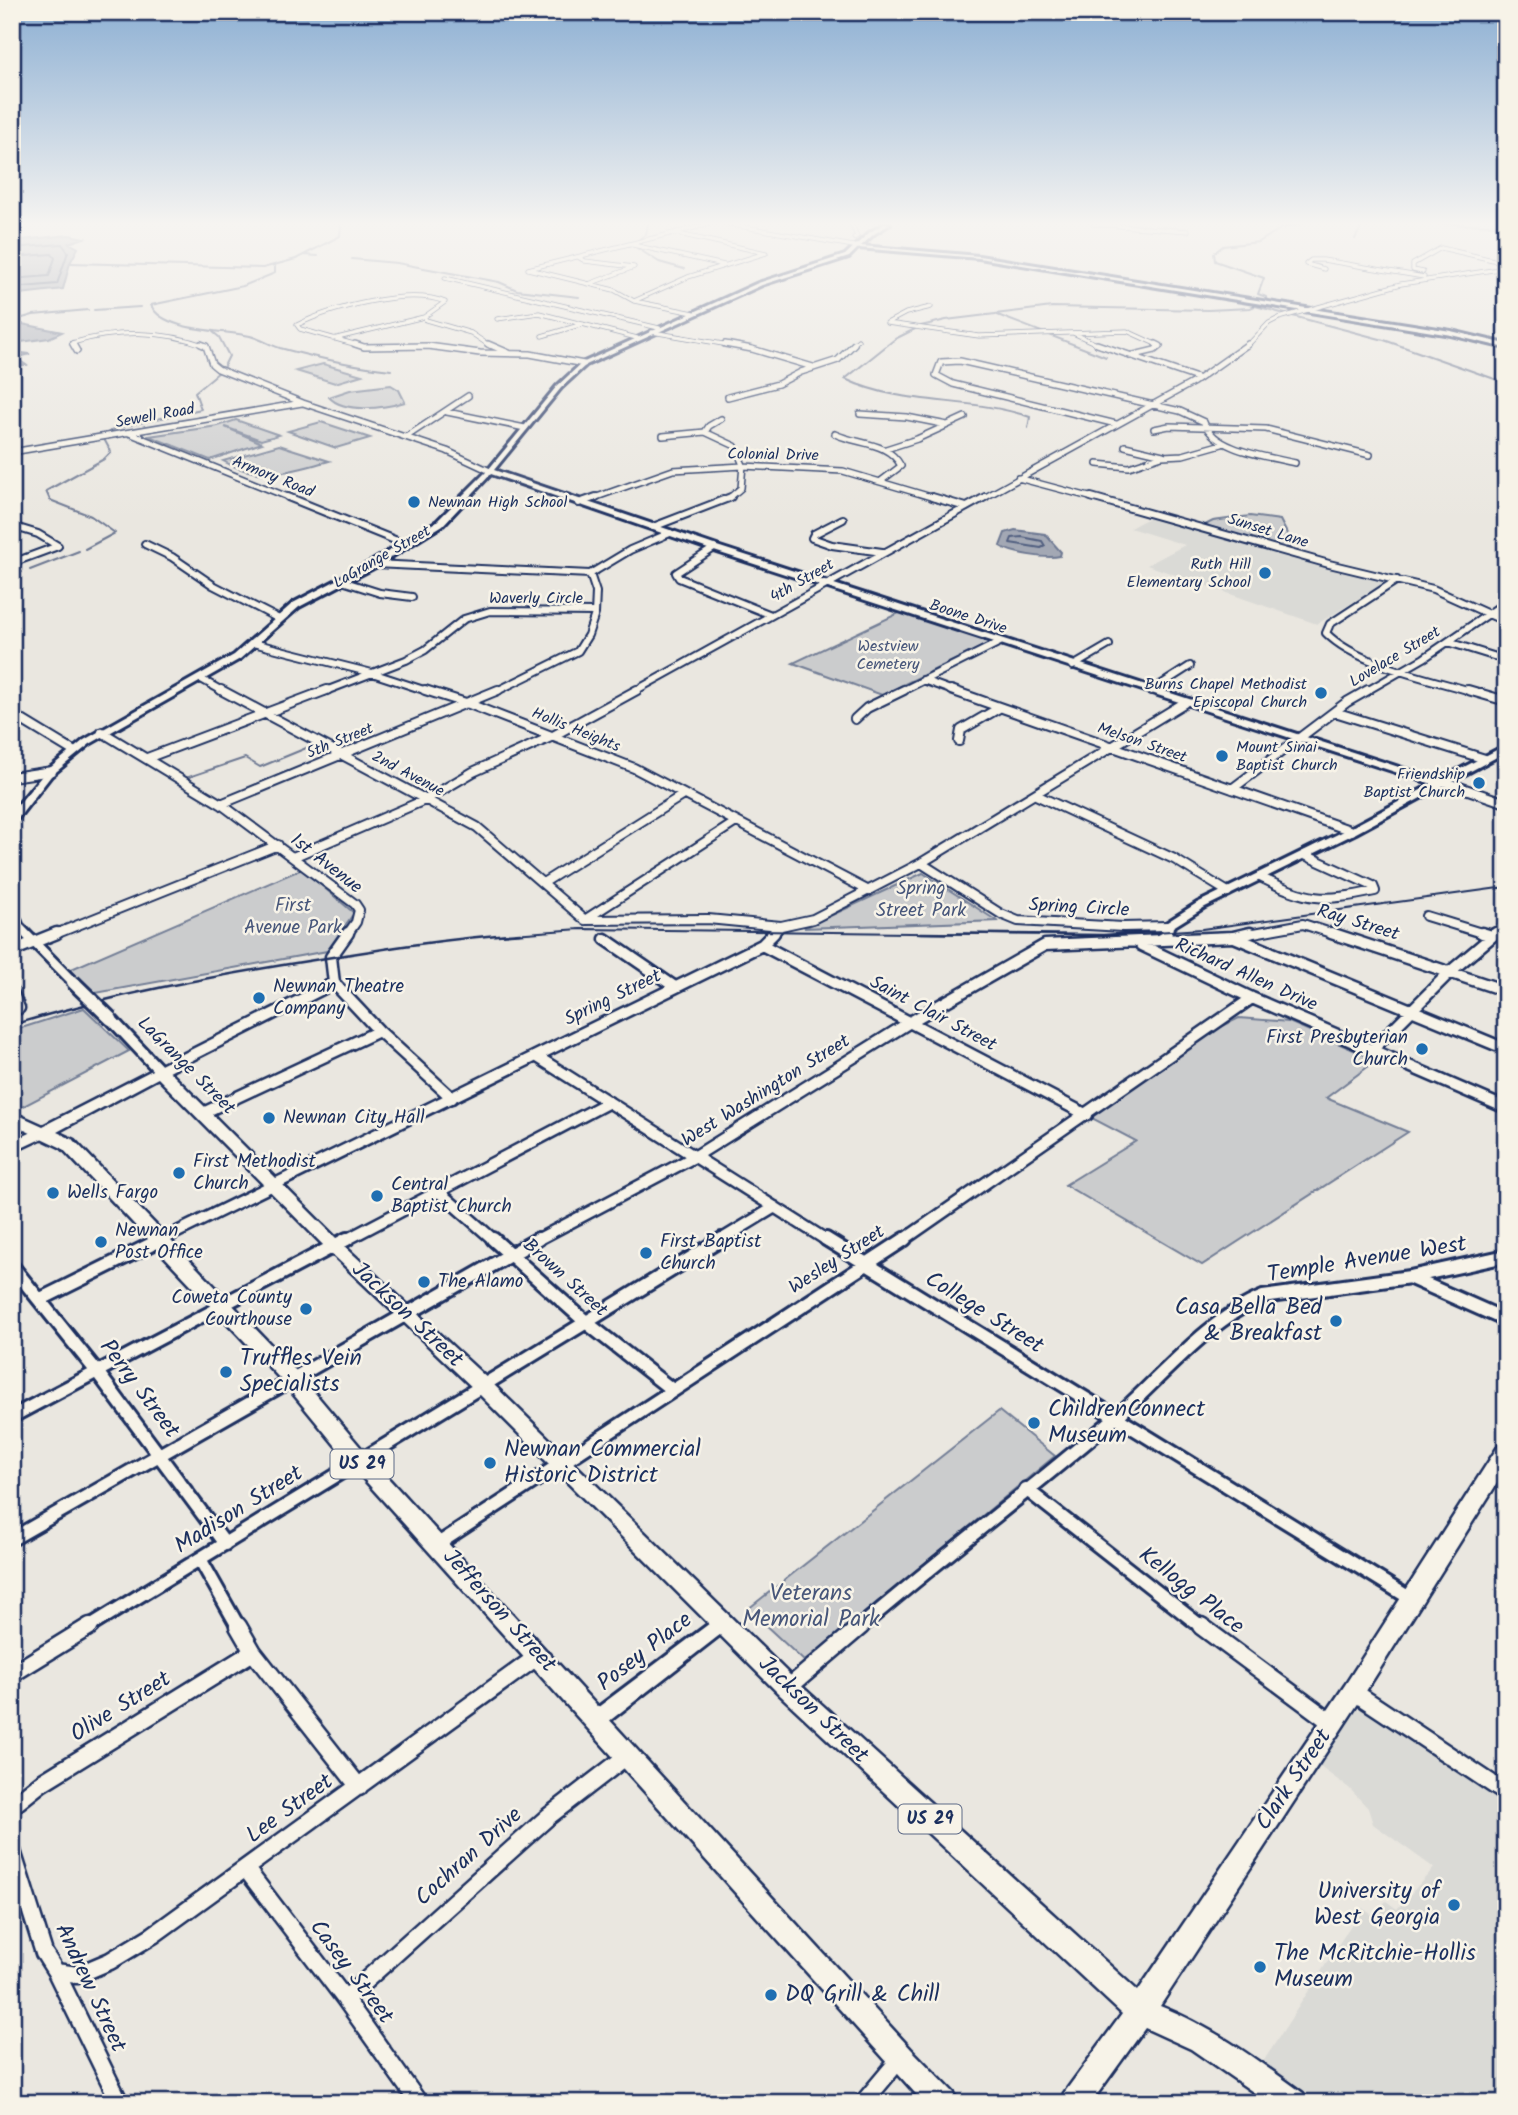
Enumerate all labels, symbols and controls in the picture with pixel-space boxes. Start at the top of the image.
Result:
street label: Sewell Road [113,397,198,435]
street label: Colonial Drive [727,442,819,468]
street label: Armory Road [228,449,319,505]
place label: Newnan High School [428,490,568,515]
marker: Newnan High School [406,494,422,510]
street label: Sunset Lane [1225,507,1311,555]
street label: LaGrange Street [328,518,436,595]
street label: 4th Street [765,552,840,609]
place label: Ruth Hill Elementary School [1127,552,1251,595]
marker: Ruth Hill Elementary School [1257,565,1273,581]
street label: Waverly Circle [489,586,583,611]
street label: Boone Drive [926,593,1010,641]
street label: Lovelace Street [1345,619,1446,694]
park label: Westview Cemetery [857,634,920,677]
place label: Burns Chapel Methodist Episcopal Church [1145,672,1308,715]
marker: Burns Chapel Methodist Episcopal Church [1313,685,1329,701]
street label: Hollis Heights [528,701,624,759]
street label: 5th Street [303,716,378,766]
street label: Melson Street [1094,716,1191,770]
place label: Mount Sinai Baptist Church [1236,735,1338,778]
street label: 2nd Avenue [367,744,449,804]
marker: Mount Sinai Baptist Church [1214,748,1230,764]
place label: Friendship Baptist Church [1363,762,1465,805]
marker: Friendship Baptist Church [1471,775,1487,791]
street label: 1st Avenue [283,826,369,902]
park label: Spring Street Park [876,874,966,926]
street label: Spring Circle [1028,890,1130,926]
park label: First Avenue Park [244,891,342,943]
street label: Ray Street [1313,896,1404,950]
street label: Richard Allen Drive [1170,930,1323,1020]
street label: Spring Street [559,961,667,1034]
street label: Saint Clair Street [864,968,1002,1060]
place label: Newnan Theatre Company [273,972,404,1024]
marker: Newnan Theatre Company [251,990,267,1006]
street label: LaGrange Street [130,1010,243,1123]
place label: First Presbyterian Church [1266,1023,1408,1075]
street label: West Washington Street [676,1027,857,1155]
marker: First Presbyterian Church [1414,1041,1430,1057]
place label: Newnan City Hall [283,1103,425,1133]
marker: Newnan City Hall [261,1110,277,1126]
place label: First Methodist Church [193,1147,317,1199]
marker: First Methodist Church [171,1165,187,1181]
place label: Central Baptist Church [391,1170,512,1222]
place label: Wells Fargo [67,1178,158,1208]
marker: Wells Fargo [45,1185,61,1201]
marker: Central Baptist Church [369,1188,385,1204]
place label: Newnan Post Office [115,1216,203,1268]
street label: Wesley Street [783,1217,892,1302]
street label: Temple Avenue West [1265,1226,1470,1294]
place label: First Baptist Church [660,1227,762,1279]
street label: Brown Street [516,1231,615,1325]
marker: Newnan Post Office [93,1234,109,1250]
marker: First Baptist Church [638,1245,654,1261]
street label: Jackson Street [343,1253,472,1378]
street label: College Street [917,1262,1052,1365]
place label: The Alamo [438,1267,523,1297]
marker: The Alamo [416,1274,432,1290]
place label: Coweta County Courthouse [171,1283,293,1335]
place label: Casa Bella Bed & Breakfast [1175,1290,1323,1352]
marker: Coweta County Courthouse [298,1301,314,1317]
marker: Casa Bella Bed & Breakfast [1328,1313,1344,1329]
street label: Perry Street [90,1332,189,1447]
place label: Truffles Vein Specialists [240,1341,362,1403]
marker: Truffles Vein Specialists [218,1364,234,1380]
place label: ChildrenConnect Museum [1048,1392,1206,1454]
marker: ChildrenConnect Museum [1026,1415,1042,1431]
place label: Newnan Commercial Historic District [504,1432,701,1494]
road number: US 29 [330,1450,394,1478]
street label: Madison Street [168,1455,311,1564]
marker: Newnan Commercial Historic District [482,1455,498,1471]
street label: Kellogg Place [1130,1538,1252,1644]
street label: Jefferson Street [433,1541,565,1682]
park label: Veterans Memorial Park [742,1576,880,1638]
street label: Posey Place [590,1603,700,1701]
street label: Jackson Street [749,1648,878,1773]
street label: Olive Street [64,1661,179,1752]
street label: Clark Street [1247,1721,1342,1838]
street label: Lee Street [239,1764,342,1853]
street label: Cochran Drive [407,1799,531,1915]
road number: US 29 [898,1804,962,1833]
place label: University of West Georgia [1314,1874,1442,1936]
marker: University of West Georgia [1446,1897,1462,1913]
street label: Casey Street [300,1912,403,2033]
street label: Andrew Street [44,1918,136,2059]
place label: The McRitchie-Hollis Museum [1274,1936,1476,1998]
marker: The McRitchie-Hollis Museum [1252,1959,1268,1975]
place label: DQ Grill & Chill [785,1977,940,2013]
marker: DQ Grill & Chill [763,1987,779,2003]

